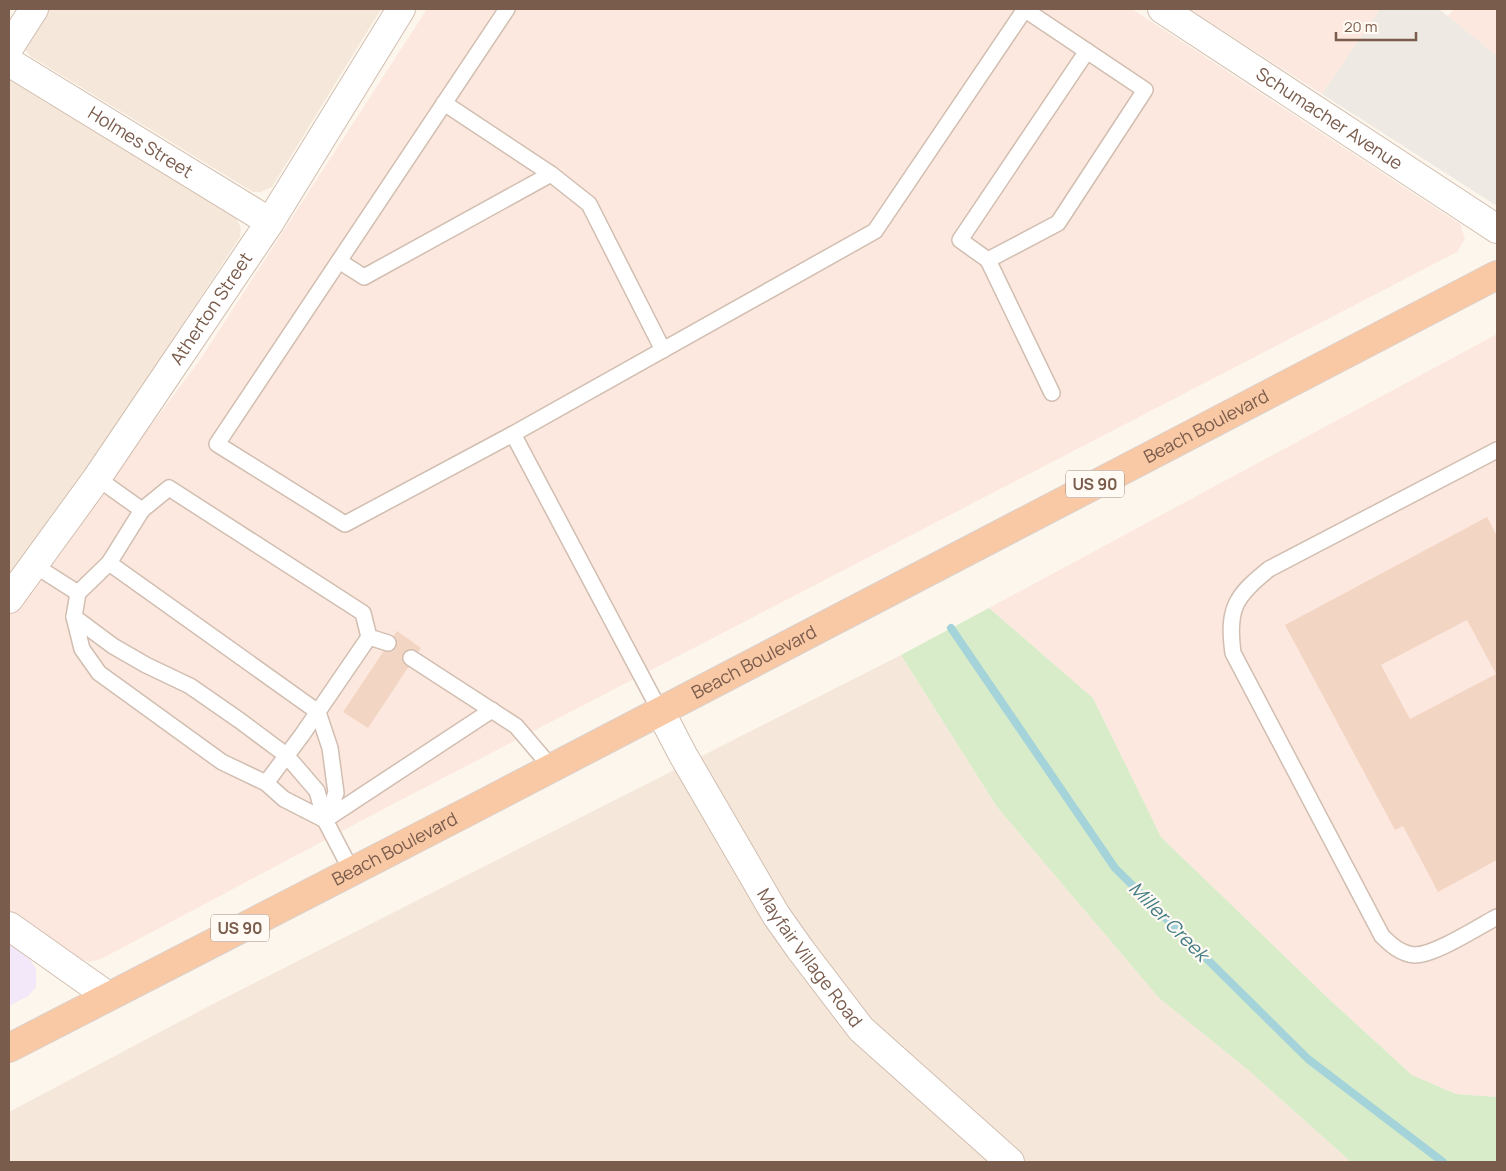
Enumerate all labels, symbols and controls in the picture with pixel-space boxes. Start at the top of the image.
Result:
scale bar [1336,10,1416,42]
text: 20 m [1344,16,1377,37]
street label: Schumacher Avenue [1252,61,1408,175]
street label: Holmes Street [84,100,198,183]
street label: Atherton Street [164,247,257,369]
street label: Beach Boulevard [1139,383,1273,468]
road number: US 90 [1066,470,1124,498]
street label: Beach Boulevard [687,619,820,704]
street label: Beach Boulevard [328,806,461,891]
water label: Miller Creek [1123,875,1216,968]
street label: Mayfair Village Road [752,884,868,1032]
road number: US 90 [211,914,269,941]

